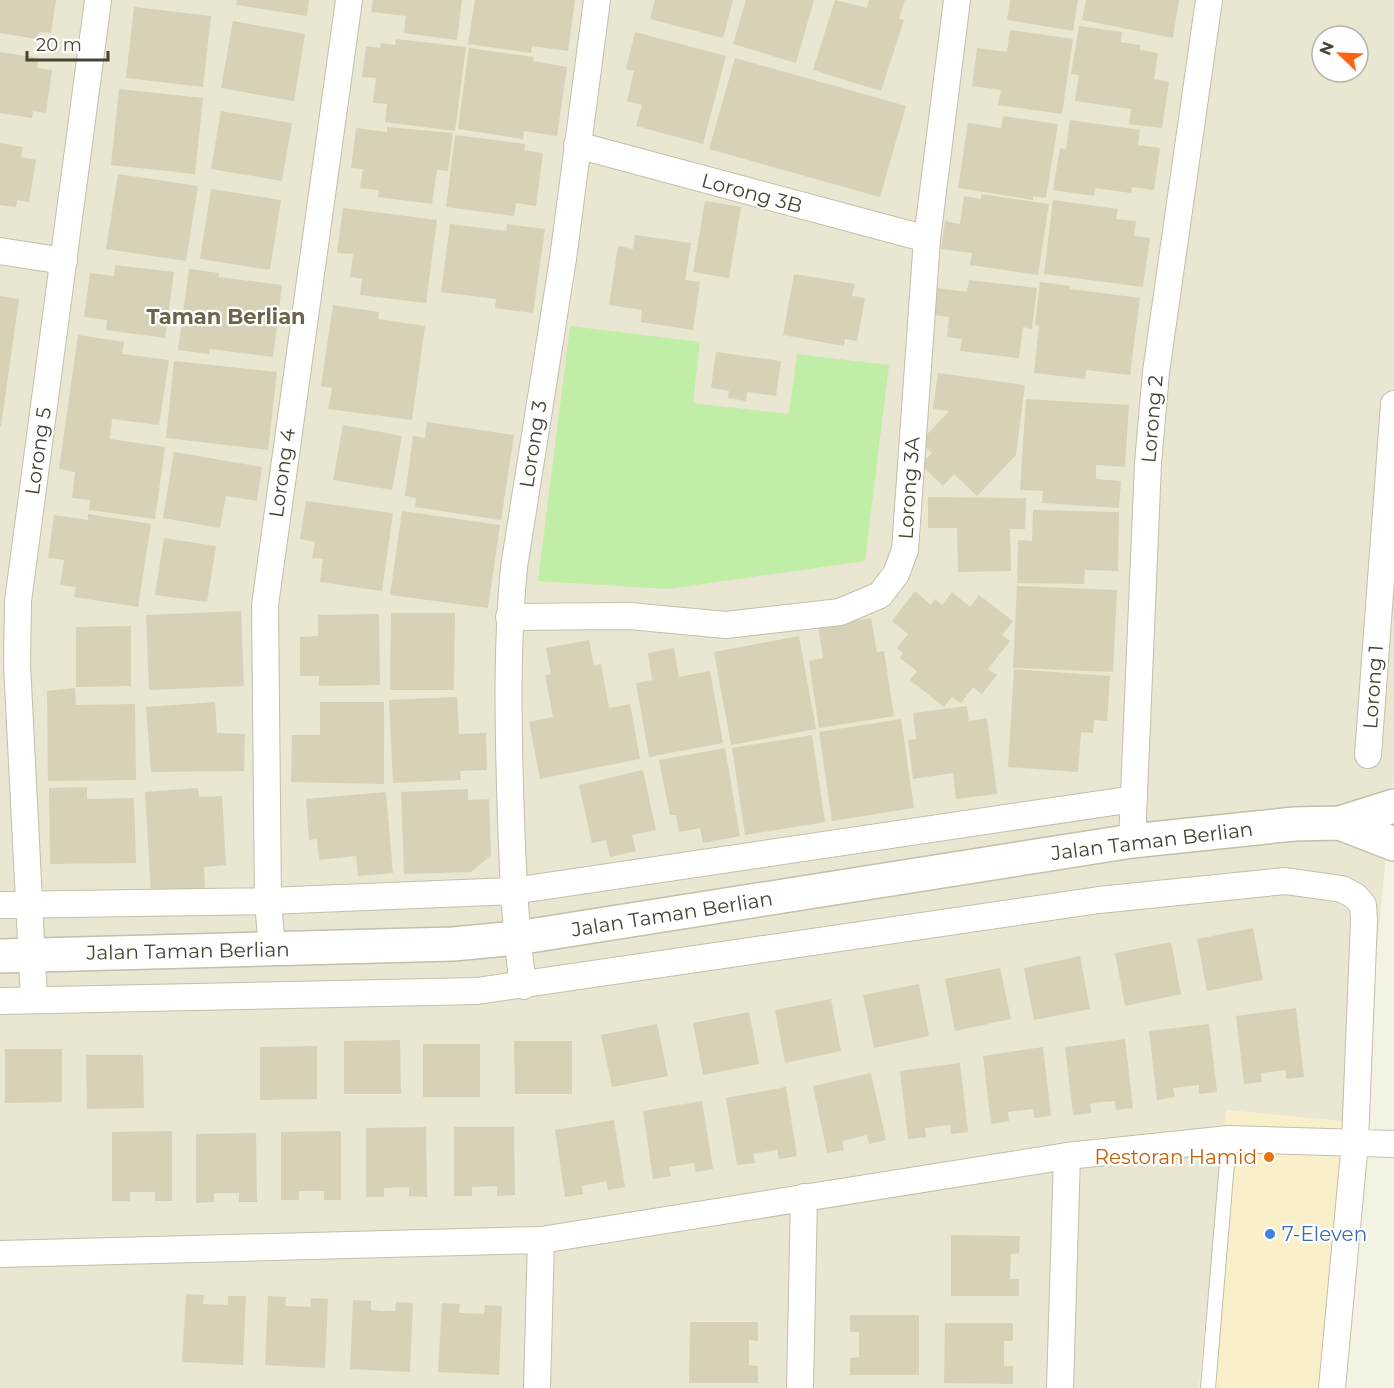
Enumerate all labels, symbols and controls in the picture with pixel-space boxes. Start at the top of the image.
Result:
scale bar [27,24,108,62]
north arrow [1310,24,1370,84]
text: 20 m [36,34,82,56]
text: N [1315,39,1338,58]
street label: Lorong 3B [699,168,805,218]
district label: Taman Berlian [146,304,306,329]
street label: Lorong 2 [1136,374,1168,464]
street label: Lorong 3 [514,399,552,489]
street label: Lorong 5 [20,406,56,496]
street label: Lorong 4 [264,427,300,519]
street label: Lorong 3A [893,435,925,540]
street label: Lorong 1 [1358,644,1388,730]
street label: Jalan Taman Berlian [1049,817,1254,865]
street label: Jalan Taman Berlian [569,886,774,942]
street label: Jalan Taman Berlian [85,937,290,965]
place label: Restoran Hamid [1094,1145,1257,1169]
marker: Restoran Hamid [1262,1150,1276,1164]
place label: 7-Eleven [1282,1222,1367,1246]
marker: 7-Eleven [1263,1227,1277,1241]

